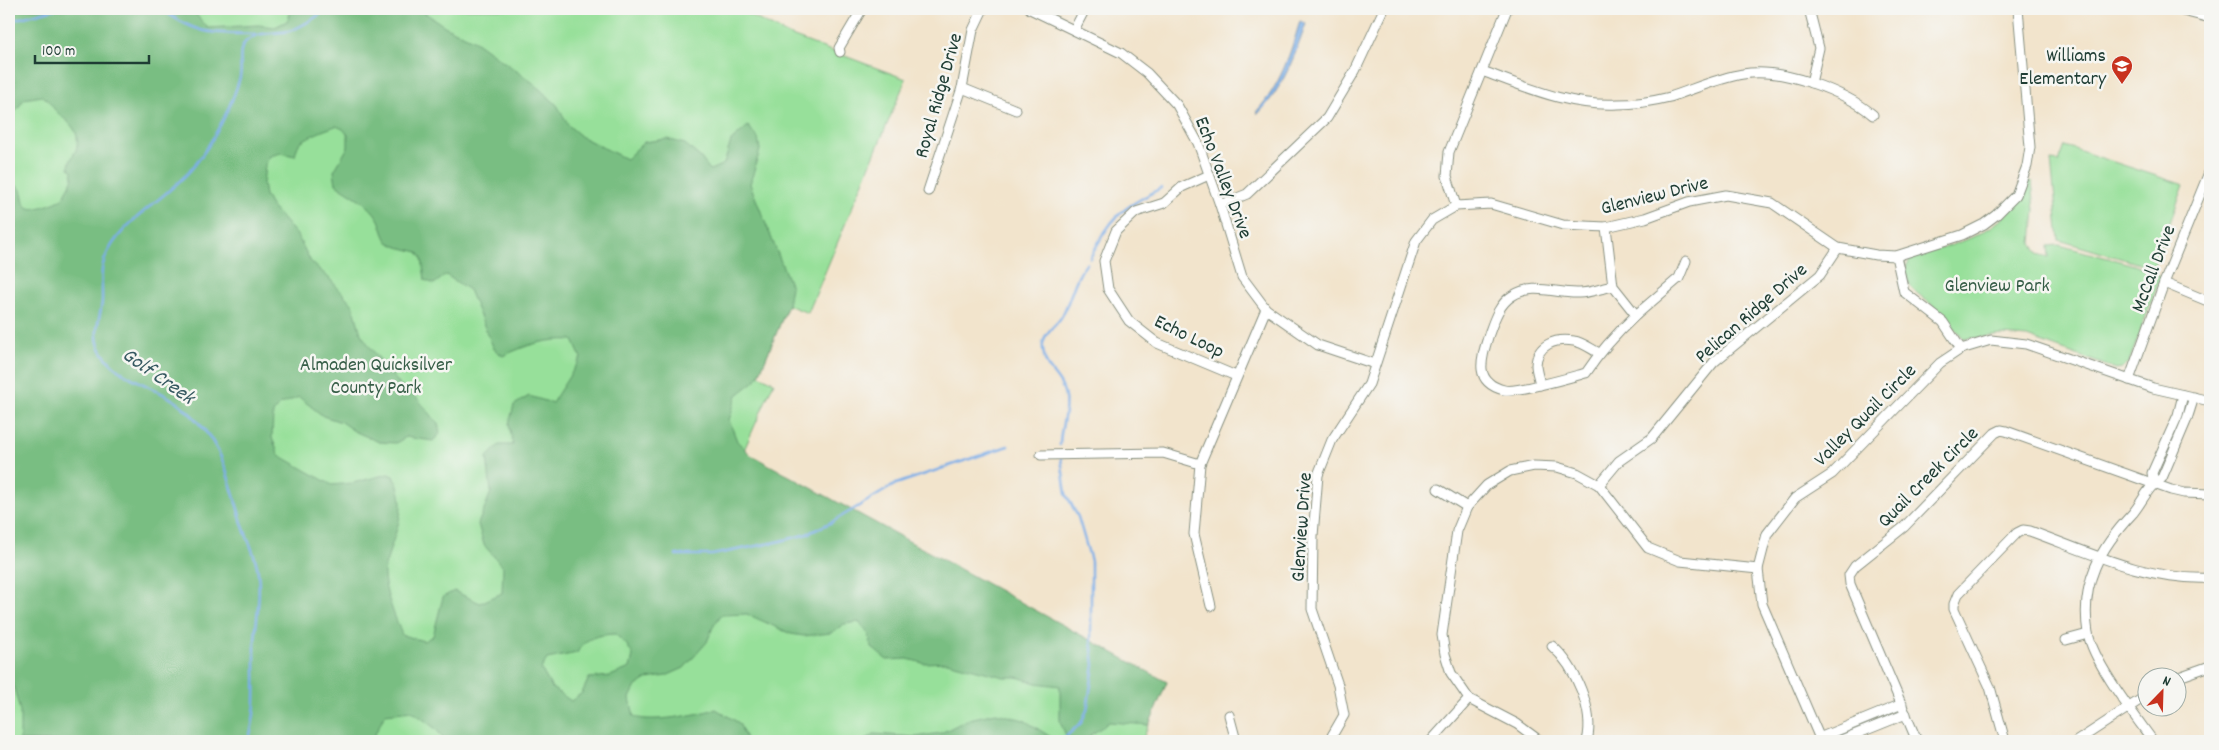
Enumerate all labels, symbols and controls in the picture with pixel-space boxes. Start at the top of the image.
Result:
street label: Royal Ridge Drive [909,30,971,162]
scale bar [35,32,149,64]
text: 100 m [42,41,75,63]
place label: Williams Elementary [2019,43,2107,94]
school or university icon: Williams Elementary [2110,54,2134,85]
street label: Echo Valley Drive [1186,113,1258,243]
street label: Glenview Drive [1598,170,1712,224]
street label: McCall Drive [2125,221,2184,317]
street label: Pelican Ridge Drive [1690,257,1815,371]
park label: Glenview Park [1944,273,2050,301]
street label: Echo Loop [1149,309,1229,367]
water label: Golf Creek [115,342,202,415]
park label: Almaden Quicksilver County Park [300,352,453,403]
street label: Valley Quail Circle [1808,358,1924,474]
street label: Quail Creek Circle [1872,421,1986,535]
street label: Glenview Drive [1285,471,1321,583]
north arrow [2136,668,2186,718]
text: N [2159,671,2173,692]

